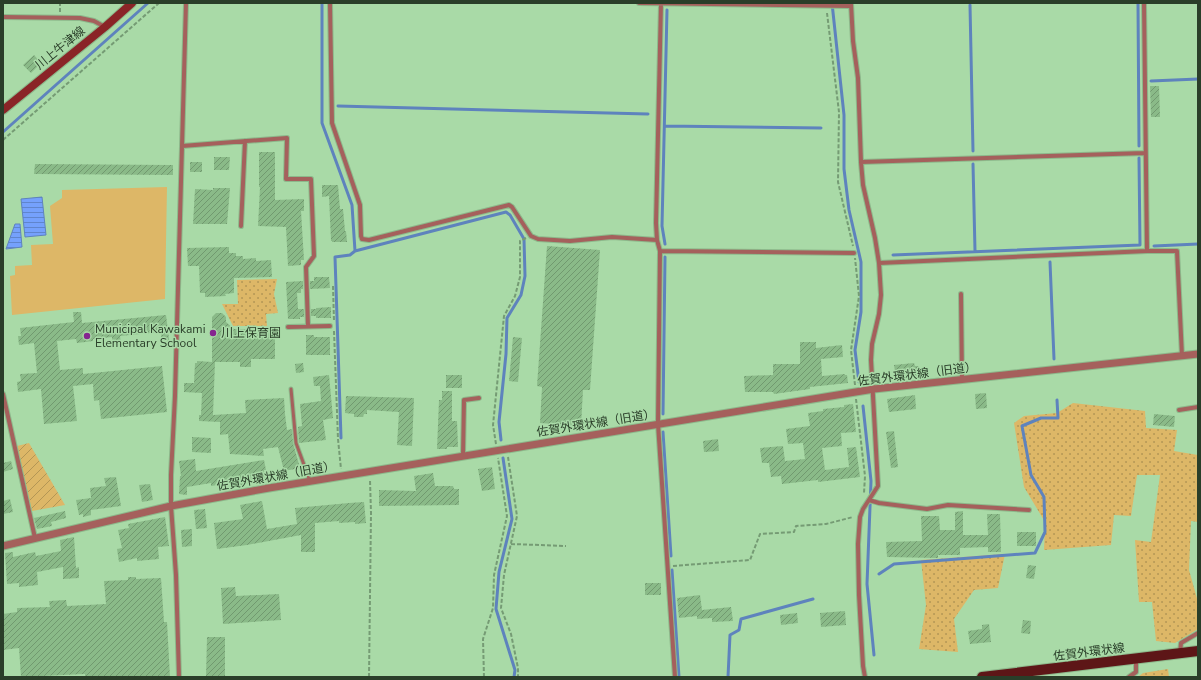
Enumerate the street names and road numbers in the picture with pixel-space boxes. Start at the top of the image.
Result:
street label: 川上牛津線 [32,23,88,73]
street label: 佐賀外環状線（旧道） [856,359,978,389]
street label: 佐賀外環状線（旧道） [535,406,657,440]
street label: 佐賀外環状線（旧道） [216,458,336,494]
street label: 佐賀外環状線 [1052,640,1126,664]

